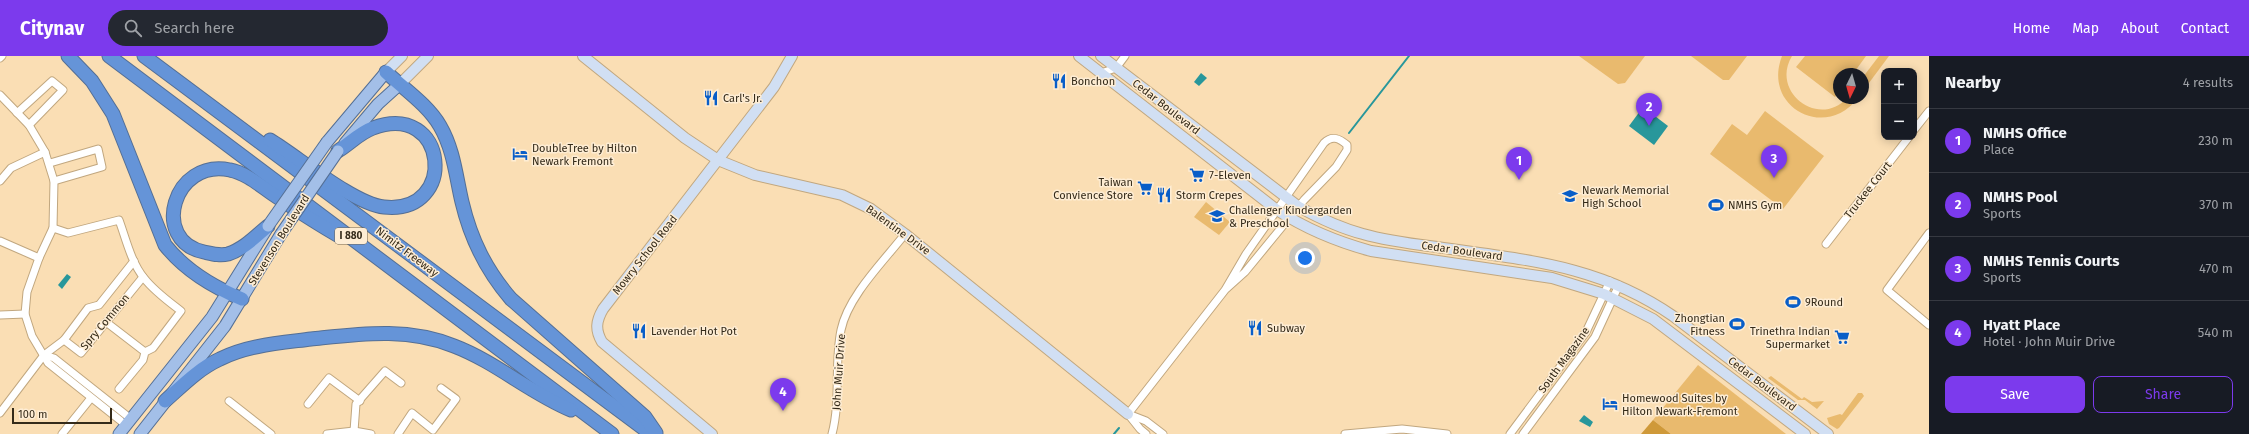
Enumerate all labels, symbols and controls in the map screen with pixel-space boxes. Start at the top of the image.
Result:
search box [108,10,388,46]
text: Citynav [20,17,84,40]
icon: search [122,17,144,39]
text: Search here [154,19,234,37]
text: Home [2013,20,2050,37]
text: Map [2072,20,2099,37]
text: About [2121,20,2159,37]
text: Contact [2181,20,2229,37]
north arrow [1833,68,1869,104]
map controls [1881,68,1917,140]
button: + [1881,68,1917,104]
restaurant icon: Bonchon [1050,72,1068,90]
text: Nearby [1945,72,2000,93]
place label: Bonchon [1071,75,1115,88]
text: 4 results [2183,75,2233,90]
street label: Cedar Boulevard [1130,77,1202,137]
restaurant icon: Carl's Jr. [702,89,720,107]
place label: Carl's Jr. [723,92,762,105]
pin: 2 [1636,93,1662,126]
button: − [1881,104,1917,140]
text: NMHS Office [1983,124,2067,142]
text: 1 [1955,133,1961,148]
text: 230 m [2198,133,2233,148]
place label: DoubleTree by Hilton Newark Fremont [532,142,637,168]
text: Place [1983,142,2014,157]
hotel icon: DoubleTree by Hilton Newark Fremont [511,145,529,163]
pin: 3 [1761,145,1787,178]
pin: 1 [1506,147,1532,180]
street label: Truckee Court [1842,159,1894,221]
supermarket icon: 7-Eleven [1188,166,1206,184]
place label: 7-Eleven [1209,169,1251,182]
place label: Taiwan Convience Store [1053,176,1133,202]
supermarket icon: Taiwan Convience Store [1136,179,1154,197]
place label: Newark Memorial High School [1582,184,1669,210]
restaurant icon: Storm Crepes [1155,186,1173,204]
school or university icon: Newark Memorial High School [1561,187,1579,205]
text: NMHS Pool [1983,188,2057,206]
place label: Storm Crepes [1176,189,1242,202]
street label: Stevenson Boulevard [246,192,312,288]
sports icon: NMHS Gym [1707,196,1725,214]
text: 2 [1955,197,1961,212]
text: 370 m [2199,197,2233,212]
place label: NMHS Gym [1728,199,1782,212]
street label: Balentine Drive [863,202,933,258]
place label: Challenger Kindergarden & Preschool [1229,204,1352,230]
text: Sports [1983,206,2021,221]
school or university icon: Challenger Kindergarden & Preschool [1208,207,1226,225]
street label: Mowry School Road [610,213,680,297]
street label: Nimitz Freeway [373,224,441,280]
road number: I 880 [335,228,367,244]
street label: Cedar Boulevard [1420,239,1504,263]
your location [1295,248,1315,268]
text: NMHS Tennis Courts [1983,252,2119,270]
text: 3 [1955,261,1961,276]
text: 470 m [2199,261,2233,276]
text: Sports [1983,270,2021,285]
street label: Spry Common [78,291,132,353]
sports icon: 9Round [1784,293,1802,311]
place label: 9Round [1805,296,1843,309]
place label: Zhongtian Fitness [1675,312,1725,338]
sports icon: Zhongtian Fitness [1728,315,1746,333]
text: Hyatt Place [1983,316,2060,334]
restaurant icon: Subway [1246,319,1264,337]
restaurant icon: Lavender Hot Pot [630,322,648,340]
place label: Subway [1267,322,1306,335]
street label: South Magazine [1536,324,1592,396]
place label: Lavender Hot Pot [651,325,737,338]
place label: Trinethra Indian Supermarket [1750,325,1830,351]
text: 4 [1954,325,1962,340]
text: 540 m [2198,325,2233,340]
supermarket icon: Trinethra Indian Supermarket [1833,328,1851,346]
street label: John Muir Drive [830,333,848,411]
text: Hotel · John Muir Drive [1983,334,2115,349]
street label: Cedar Boulevard [1725,354,1799,414]
button: Save [1945,376,2085,413]
button: Share [2093,376,2233,413]
pin: 4 [770,378,796,411]
place label: Homewood Suites by Hilton Newark-Fremont [1622,392,1738,418]
hotel icon: Homewood Suites by Hilton Newark-Fremont [1601,395,1619,413]
scale bar [12,406,112,425]
text: 100 m [18,408,47,421]

